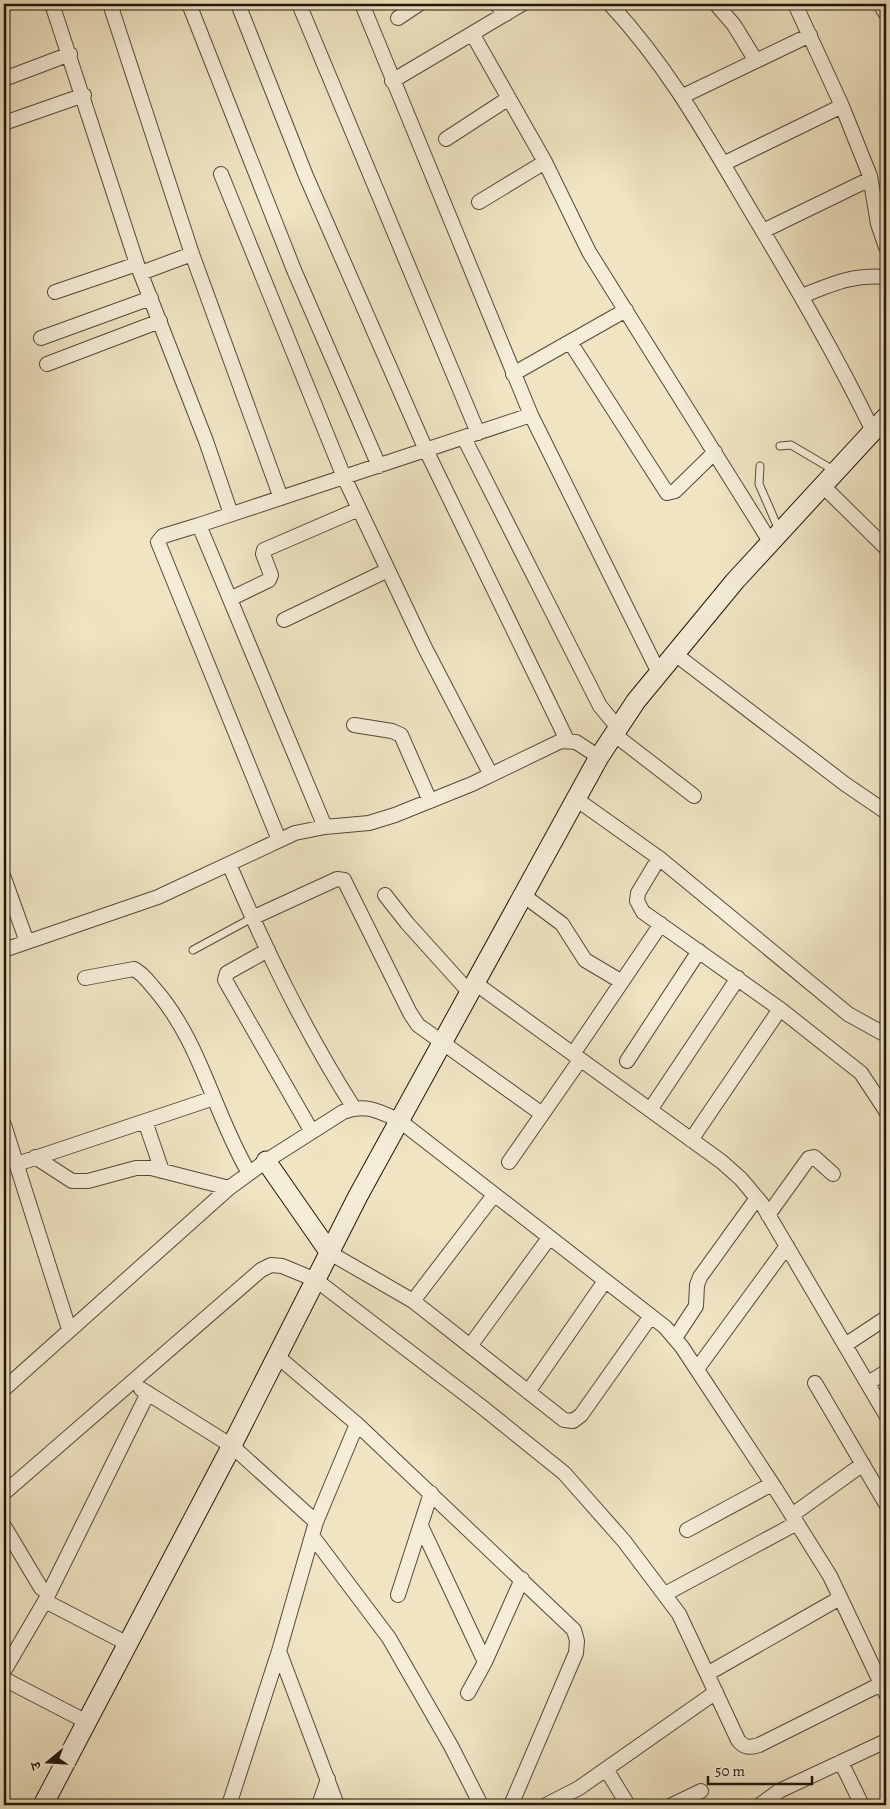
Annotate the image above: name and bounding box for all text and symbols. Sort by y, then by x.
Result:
north arrow [22,1736,72,1786]
scale bar [708,1754,811,1786]
text: उ [26,1759,47,1773]
text: 50 m [715,1761,745,1781]

